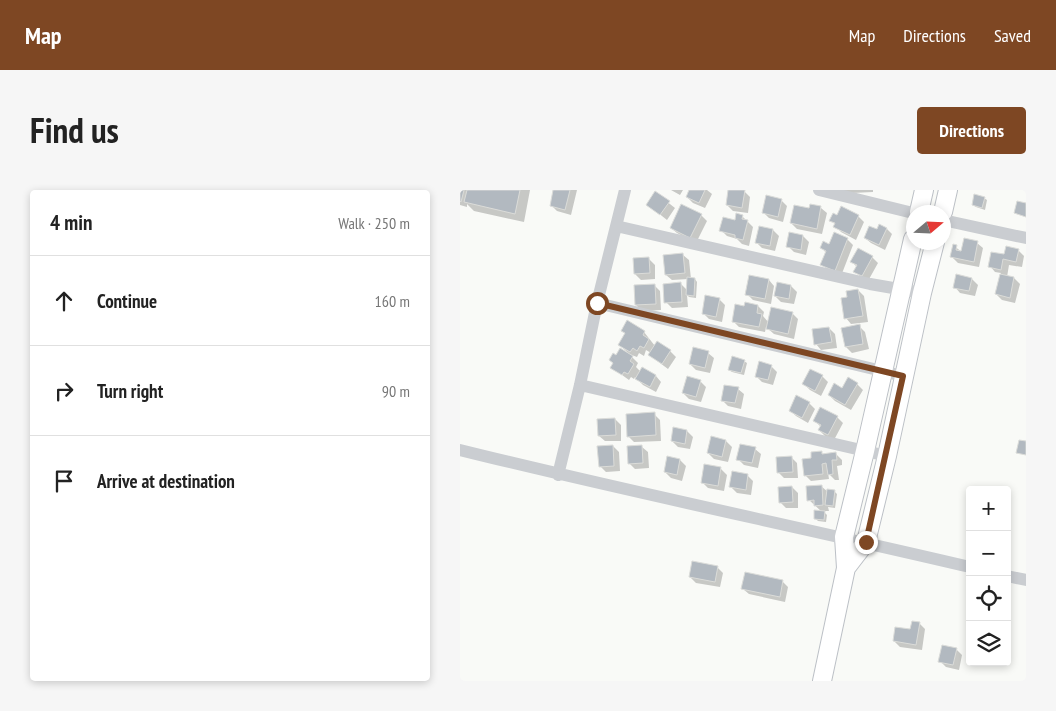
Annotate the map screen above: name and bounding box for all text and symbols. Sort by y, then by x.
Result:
text: Map [25,20,62,51]
text: Map [849,24,875,47]
text: Directions [903,24,966,47]
text: Saved [994,24,1031,47]
text: Find us [30,107,119,153]
button: Directions [917,107,1026,154]
north arrow [906,205,951,250]
text: 4 min [50,209,92,236]
text: Walk · 250 m [338,213,410,233]
icon: ahead [50,287,78,315]
text: Continue [97,289,157,313]
text: 160 m [375,291,410,311]
route start [586,292,609,315]
icon: right [50,377,78,405]
text: Turn right [97,379,163,403]
text: 90 m [382,381,410,401]
icon: arrive [50,467,78,495]
text: Arrive at destination [97,469,235,493]
map controls [966,486,1011,666]
button: + [966,486,1011,531]
route end [855,531,878,554]
button: − [966,531,1011,576]
button: locate [966,576,1011,621]
button: layers [966,621,1011,666]

